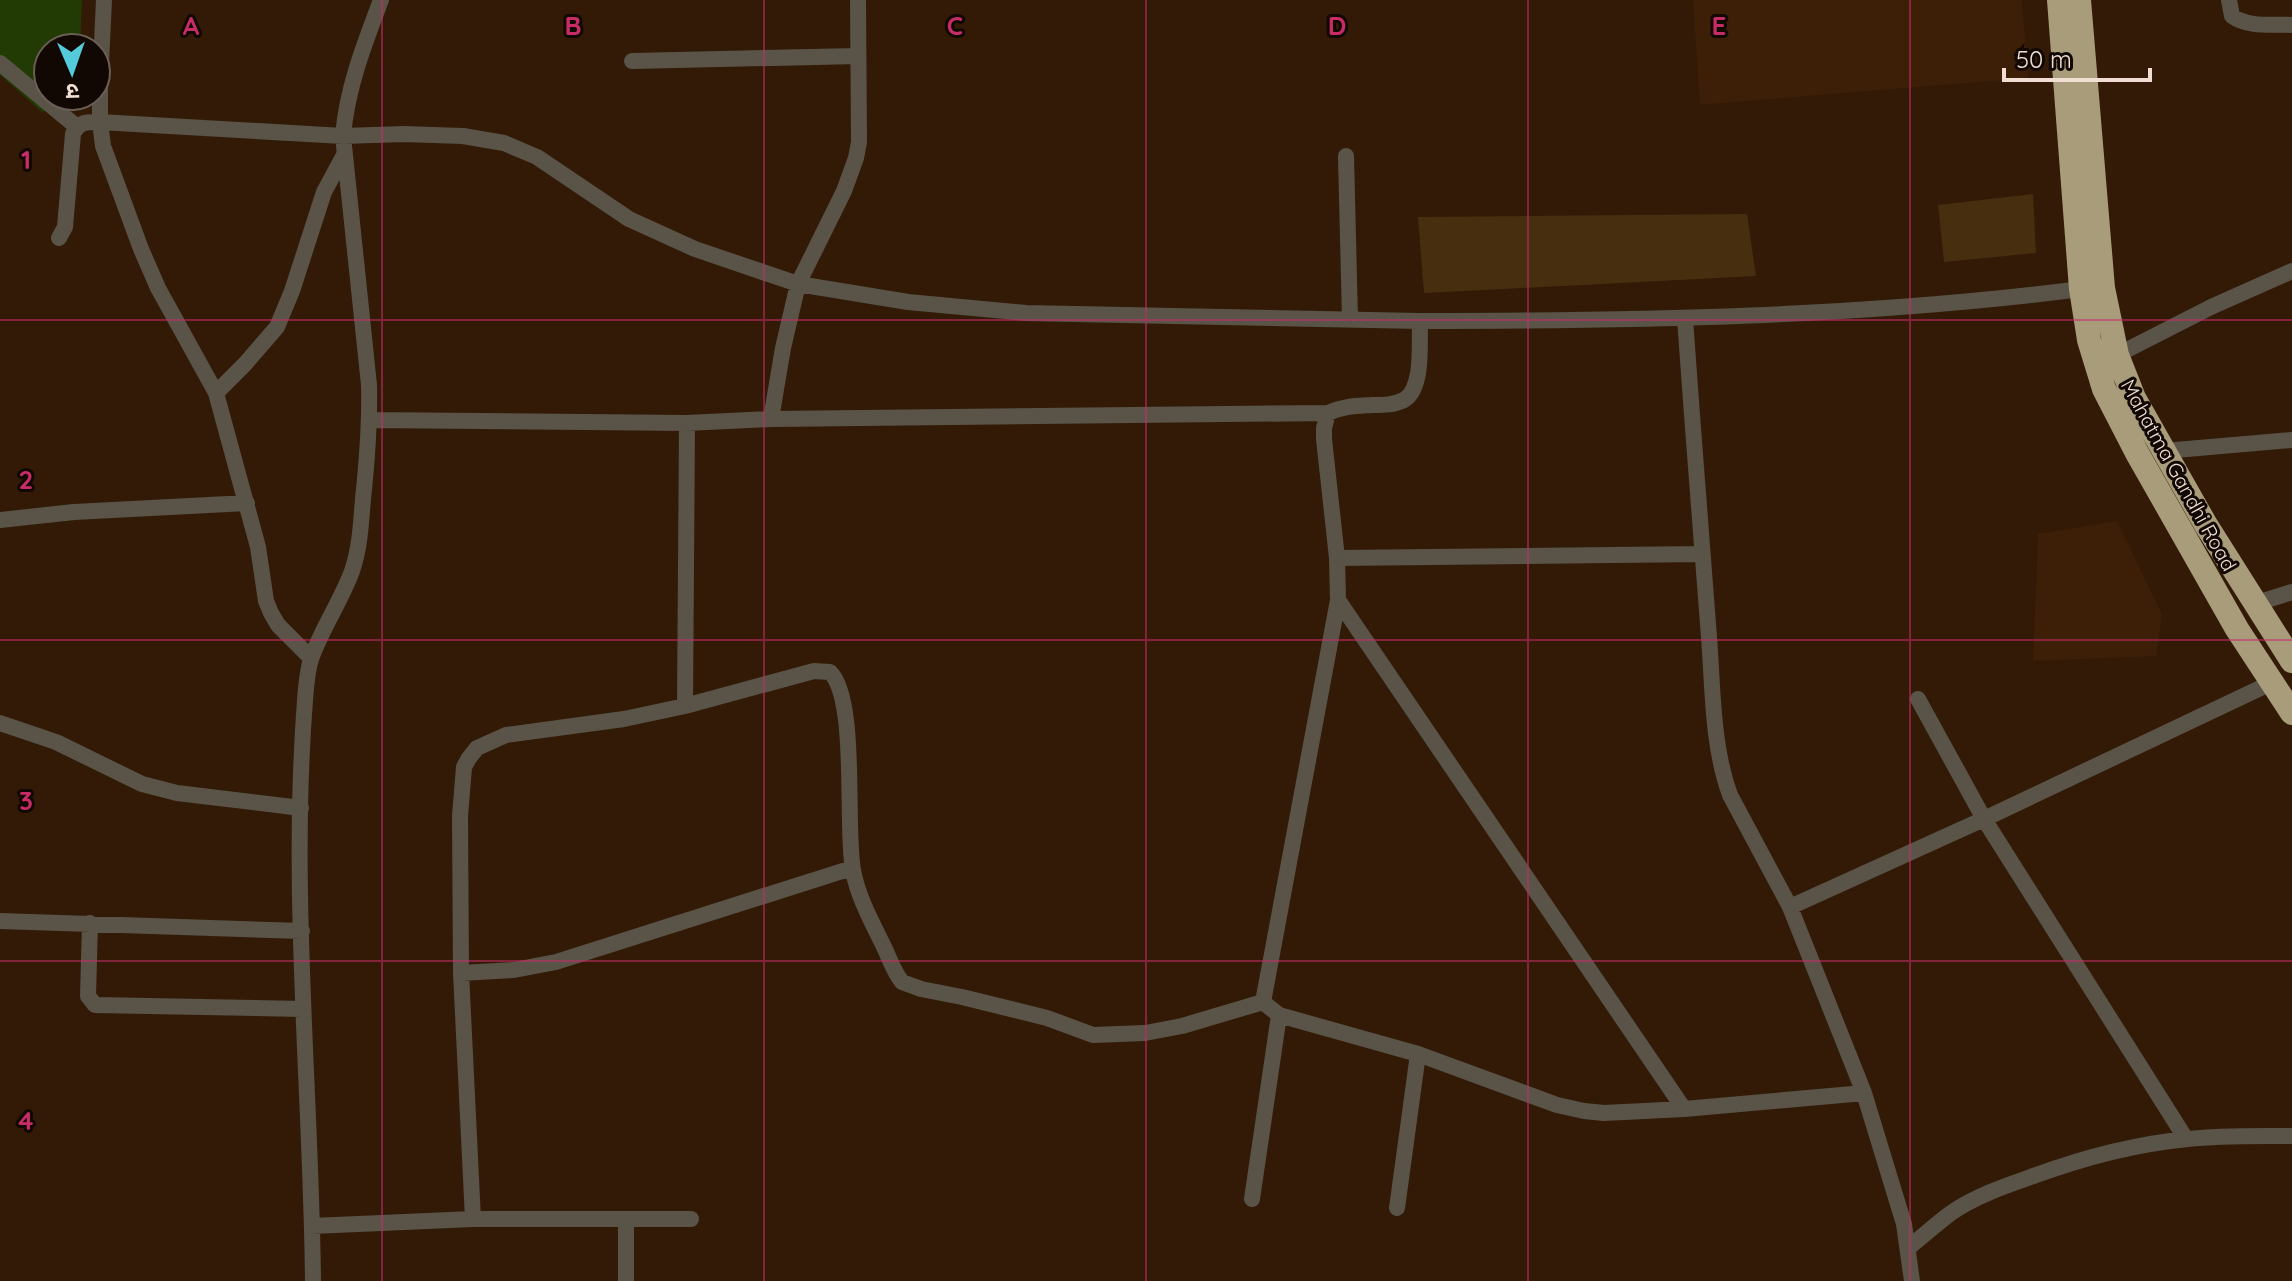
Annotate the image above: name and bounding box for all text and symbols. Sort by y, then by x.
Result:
text: A [183,9,200,42]
text: B [564,9,582,42]
text: C [947,9,963,42]
text: D [1328,9,1346,42]
text: E [1712,9,1726,42]
north arrow [32,32,112,112]
scale bar [2004,32,2150,82]
text: 50 m [2016,44,2072,74]
text: उ [65,78,80,106]
text: 1 [21,143,31,176]
street label: Mahatma Gandhi Road [2116,375,2242,575]
text: 2 [19,463,33,496]
text: 3 [19,784,33,817]
text: 4 [18,1104,34,1137]

